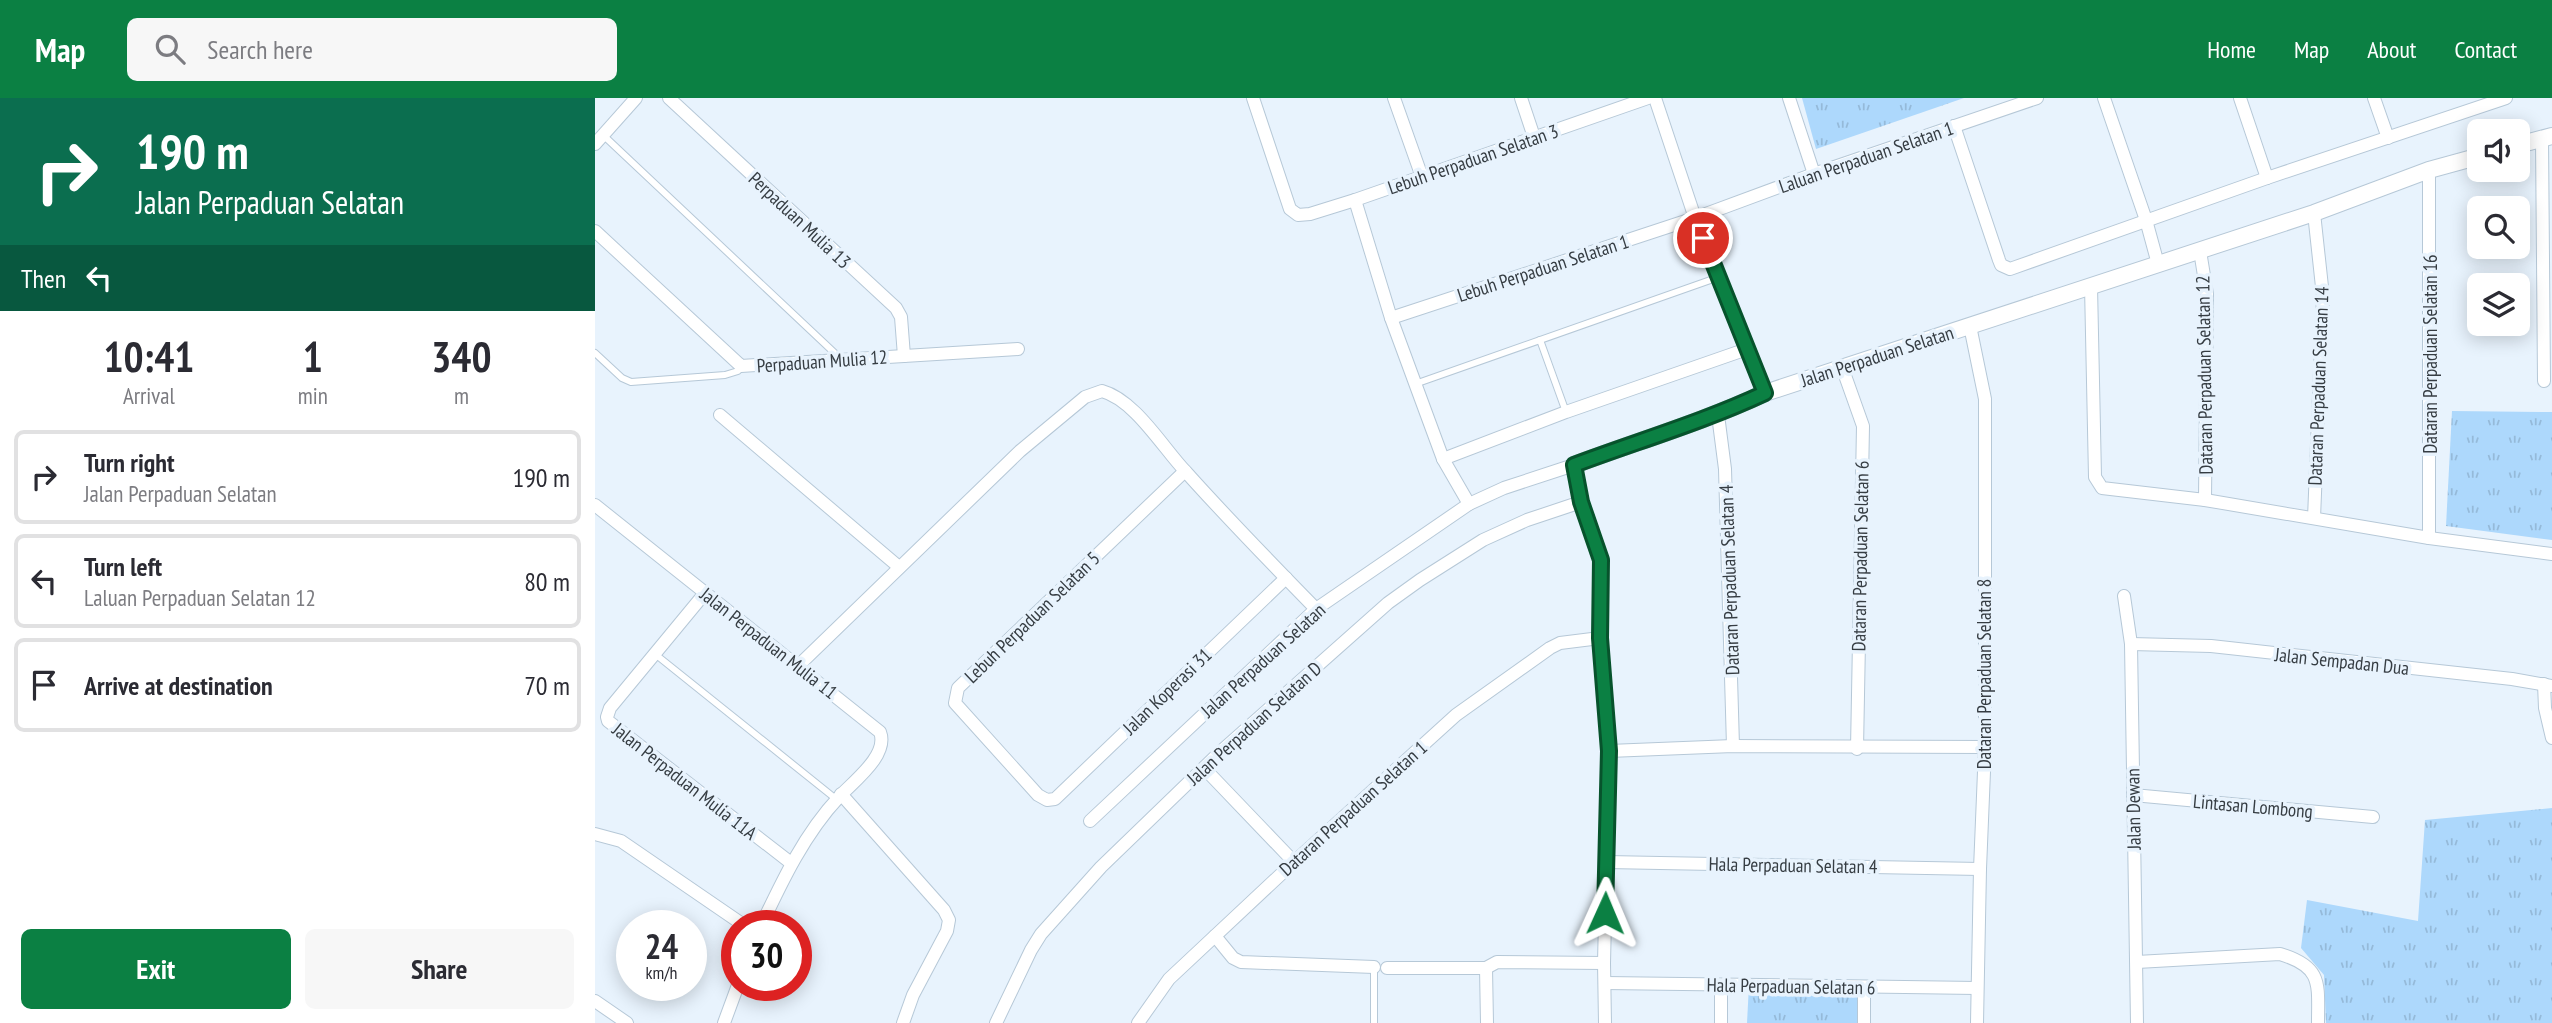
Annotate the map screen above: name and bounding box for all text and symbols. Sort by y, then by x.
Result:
search box [127,18,617,81]
text: Map [35,28,85,71]
icon: search [151,30,189,68]
text: Search here [207,33,313,66]
text: Home [2207,34,2256,65]
text: Map [2294,34,2329,65]
text: About [2367,34,2416,65]
text: Contact [2454,34,2517,65]
street label: Laluan Perpaduan Selatan 1 [1776,116,1956,198]
text: 190 m [136,119,249,183]
street label: Lebuh Perpaduan Selatan 3 [1385,119,1561,199]
map controls [2467,119,2530,336]
button: sound [2467,119,2530,182]
icon: right [21,126,112,217]
street label: Perpaduan Mulia 13 [744,167,856,273]
text: Jalan Perpaduan Selatan [136,181,404,223]
button: search [2467,196,2530,259]
pin [1673,208,1733,268]
icon: arrive [1684,219,1722,257]
street label: Lebuh Perpaduan Selatan 1 [1454,229,1632,307]
street label: Dataran Perpaduan Selatan 16 [2418,254,2442,454]
icon: left [80,259,118,297]
text: Then [21,262,66,295]
button: layers [2467,273,2530,336]
street label: Dataran Perpaduan Selatan 12 [2190,275,2218,475]
street label: Dataran Perpaduan Selatan 14 [2303,286,2333,486]
street label: Jalan Perpaduan Selatan [1797,320,1956,392]
text: 10:41 [103,329,194,384]
text: 1 [303,329,323,384]
text: 340 [431,329,492,384]
street label: Perpaduan Mulia 12 [756,344,888,378]
text: Arrival [123,381,175,410]
text: min [298,381,328,410]
text: m [454,381,469,410]
text: Turn right [84,446,175,479]
icon: right [25,458,63,496]
street label: Dataran Perpaduan Selatan 6 [1846,460,1874,652]
text: 190 m [512,461,570,494]
text: Jalan Perpaduan Selatan [84,479,277,508]
street label: Dataran Perpaduan Selatan 4 [1714,484,1744,676]
street label: Lebuh Perpaduan Selatan 5 [959,546,1105,688]
text: Turn left [84,550,162,583]
icon: left [25,562,63,600]
text: 80 m [524,565,570,598]
street label: Dataran Perpaduan Selatan 8 [1972,579,1996,769]
street label: Jalan Perpaduan Mulia 11 [695,581,842,704]
text: Laluan Perpaduan Selatan 12 [84,583,316,612]
street label: Jalan Perpaduan Selatan [1195,598,1330,723]
street label: Jalan Sempadan Dua [2273,642,2410,680]
street label: Jalan Koperasi 31 [1117,643,1216,740]
street label: Jalan Perpaduan Selatan D [1181,656,1326,791]
icon: arrive [25,666,63,704]
text: Arrive at destination [84,669,273,702]
text: 70 m [524,669,570,702]
street label: Jalan Perpaduan Mulia 11A [607,717,762,845]
street label: Dataran Perpaduan Selatan 1 [1274,735,1432,881]
street label: Jalan Dewan [2120,768,2146,851]
street label: Lintasan Lombong [2192,789,2314,823]
street label: Hala Perpaduan Selatan 4 [1708,852,1878,878]
position arrow [1568,876,1642,950]
speed limit sign: 30 [721,910,812,1001]
text: 24 [645,923,678,969]
button: Exit [21,929,291,1009]
button: Share [305,929,574,1009]
text: km/h [646,961,677,984]
street label: Hala Perpaduan Selatan 6 [1706,973,1876,999]

